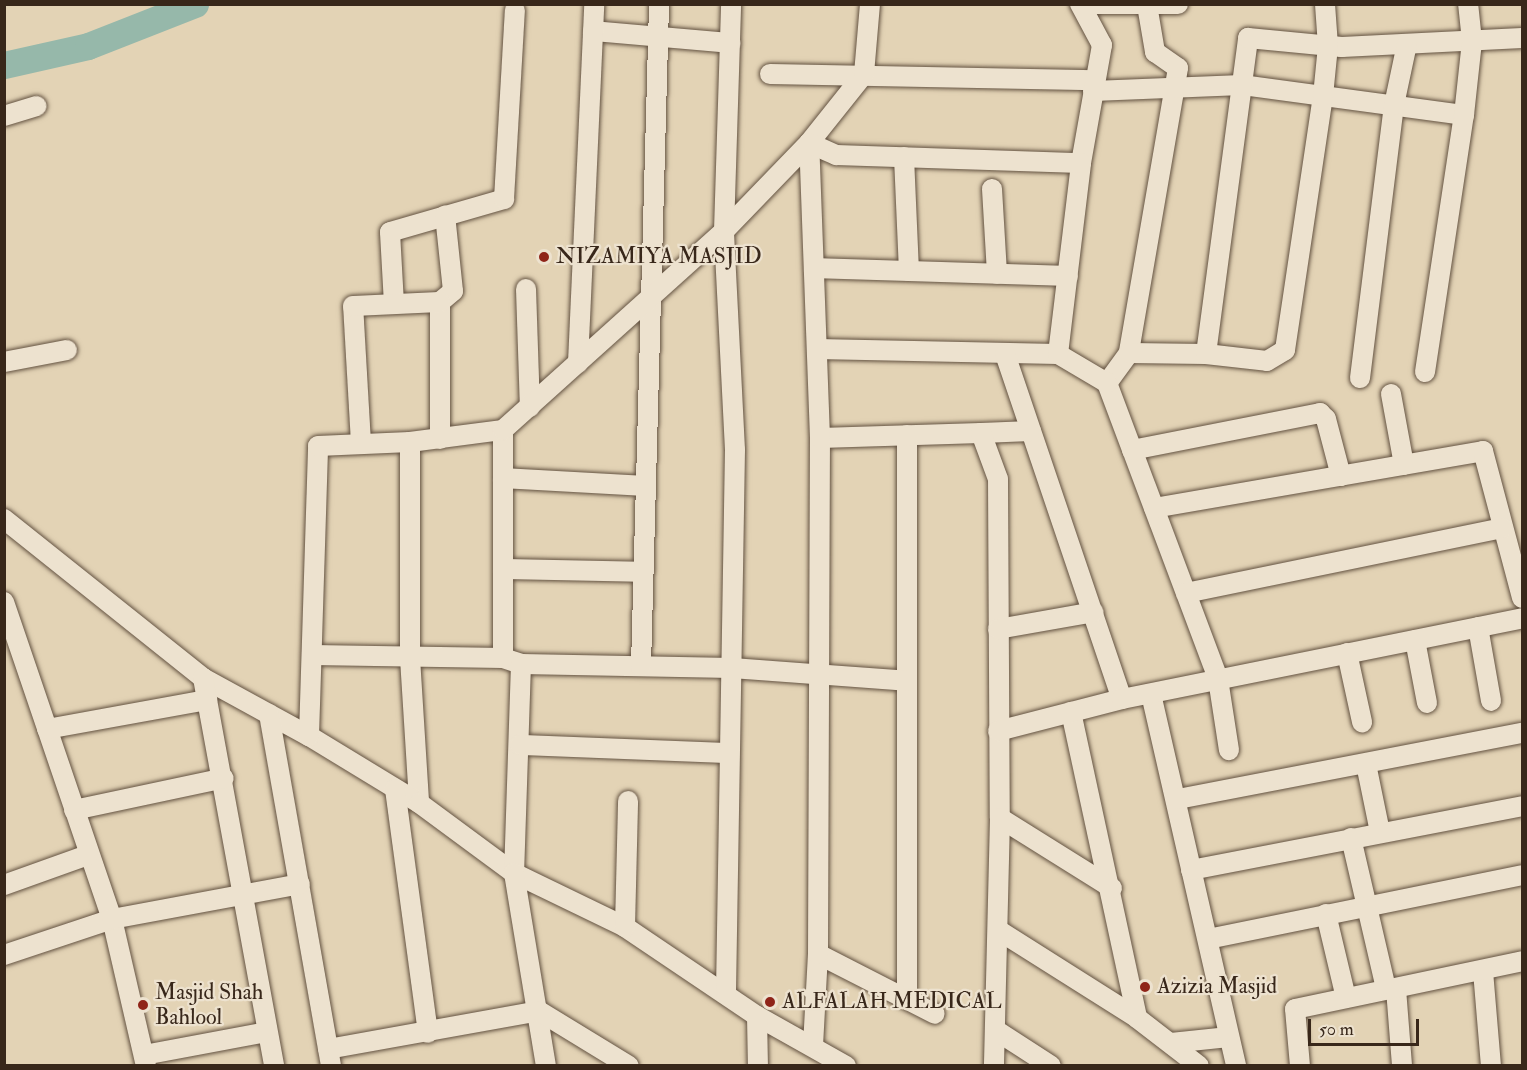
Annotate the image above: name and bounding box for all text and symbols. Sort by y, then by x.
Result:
place label: NIZAMIYA MASJID [556,244,762,270]
marker: NIZAMIYA MASJID [537,250,551,264]
place label: Azizia Masjid [1157,974,1277,1000]
place label: Masjid Shah Bahlool [155,979,263,1030]
marker: Azizia Masjid [1138,980,1152,994]
place label: ALFALAH MEDICAL [782,989,1002,1015]
marker: ALFALAH MEDICAL [763,995,777,1009]
marker: Masjid Shah Bahlool [136,998,150,1012]
scale bar [1311,1007,1422,1045]
text: 50 m [1319,1018,1354,1041]

